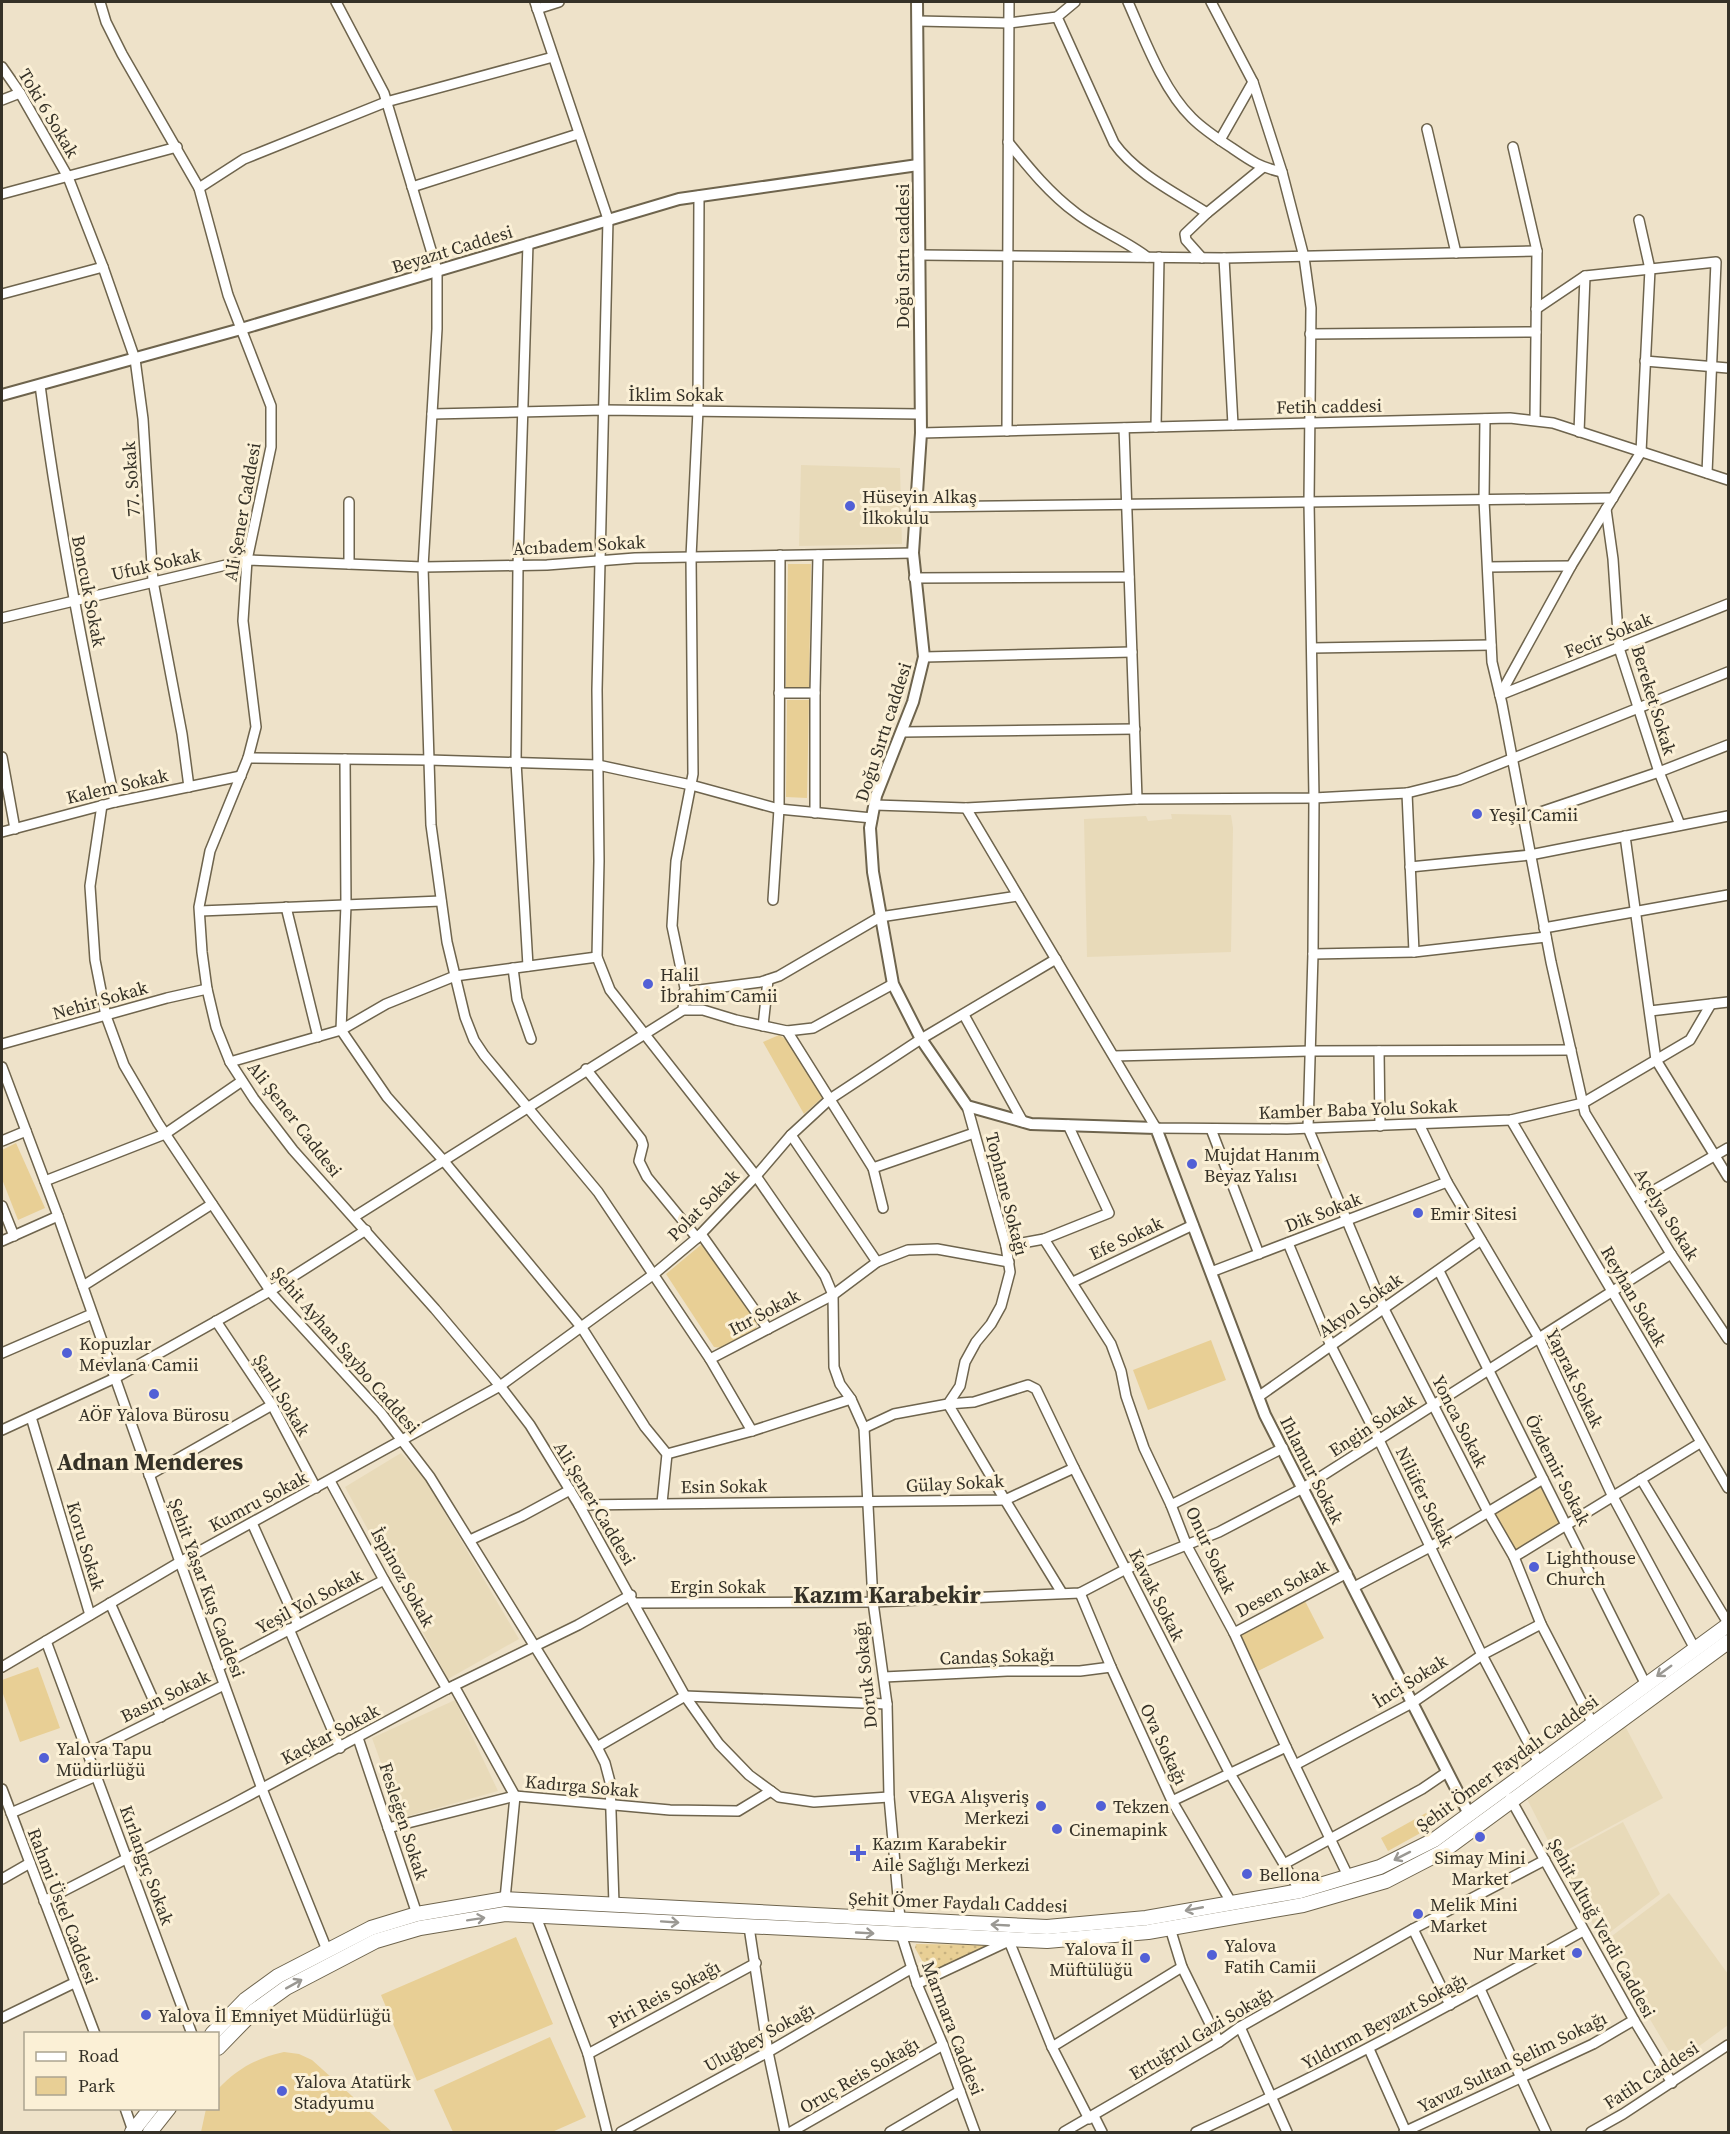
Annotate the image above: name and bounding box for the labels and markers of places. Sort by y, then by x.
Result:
place label: Hüseyin Alkaş İlkokulu [862,484,977,530]
marker: Hüseyin Alkaş İlkokulu [843,499,857,513]
place label: Yeşil Camii [1489,802,1578,827]
marker: Yeşil Camii [1470,807,1484,821]
place label: Halil İbrahim Camii [660,962,778,1008]
marker: Halil İbrahim Camii [641,977,655,991]
place label: Mujdat Hanım Beyaz Yalısı [1204,1142,1320,1188]
marker: Mujdat Hanım Beyaz Yalısı [1185,1157,1199,1171]
place label: Emir Sitesi [1430,1201,1517,1226]
marker: Emir Sitesi [1411,1206,1425,1220]
place label: Kopuzlar Mevlana Camii [79,1331,199,1377]
marker: Kopuzlar Mevlana Camii [60,1346,74,1360]
marker: AÖF Yalova Bürosu [147,1387,161,1401]
place label: AÖF Yalova Bürosu [78,1402,230,1427]
place label: Lighthouse Church [1546,1545,1636,1591]
marker: Lighthouse Church [1527,1560,1541,1574]
place label: Yalova Tapu Müdürlüğü [56,1736,152,1782]
marker: Yalova Tapu Müdürlüğü [37,1751,51,1765]
place label: VEGA Alışveriş Merkezi [909,1784,1029,1830]
place label: Tekzen [1113,1794,1170,1819]
marker: VEGA Alışveriş Merkezi [1034,1799,1048,1813]
marker: Tekzen [1094,1799,1108,1813]
place label: Cinemapink [1069,1817,1168,1842]
marker: Cinemapink [1050,1822,1064,1836]
marker: Simay Mini Market [1473,1830,1487,1844]
place label: Kazım Karabekir Aile Sağlığı Merkezi [872,1831,1030,1877]
marker: Kazım Karabekir Aile Sağlığı Merkezi [849,1844,867,1862]
place label: Simay Mini Market [1434,1845,1526,1891]
place label: Bellona [1259,1862,1321,1887]
marker: Bellona [1240,1867,1254,1881]
place label: Melik Mini Market [1430,1892,1518,1938]
marker: Melik Mini Market [1411,1907,1425,1921]
place label: Yalova Fatih Camii [1224,1933,1316,1979]
place label: Yalova İl Müftülüğü [1049,1936,1133,1982]
place label: Nur Market [1473,1941,1565,1966]
marker: Nur Market [1570,1946,1584,1960]
marker: Yalova Fatih Camii [1205,1948,1219,1962]
marker: Yalova İl Müftülüğü [1138,1951,1152,1965]
place label: Yalova İl Emniyet Müdürlüğü [158,2003,391,2028]
marker: Yalova İl Emniyet Müdürlüğü [139,2008,153,2022]
place label: Yalova Atatürk Stadyumu [294,2069,411,2115]
marker: Yalova Atatürk Stadyumu [275,2084,289,2098]

